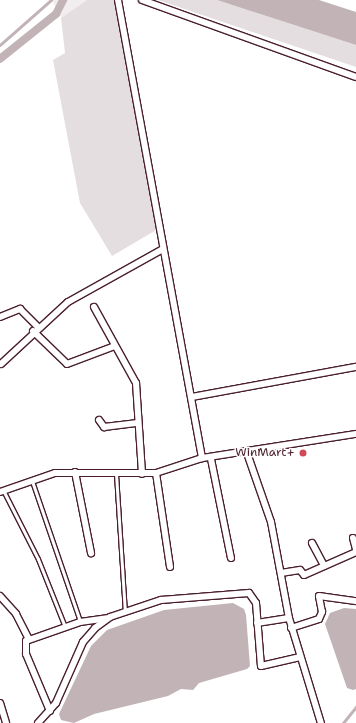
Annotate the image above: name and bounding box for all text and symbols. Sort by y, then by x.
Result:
place label: WinMart+ [235,446,295,460]
marker: WinMart+ [298,448,308,458]

